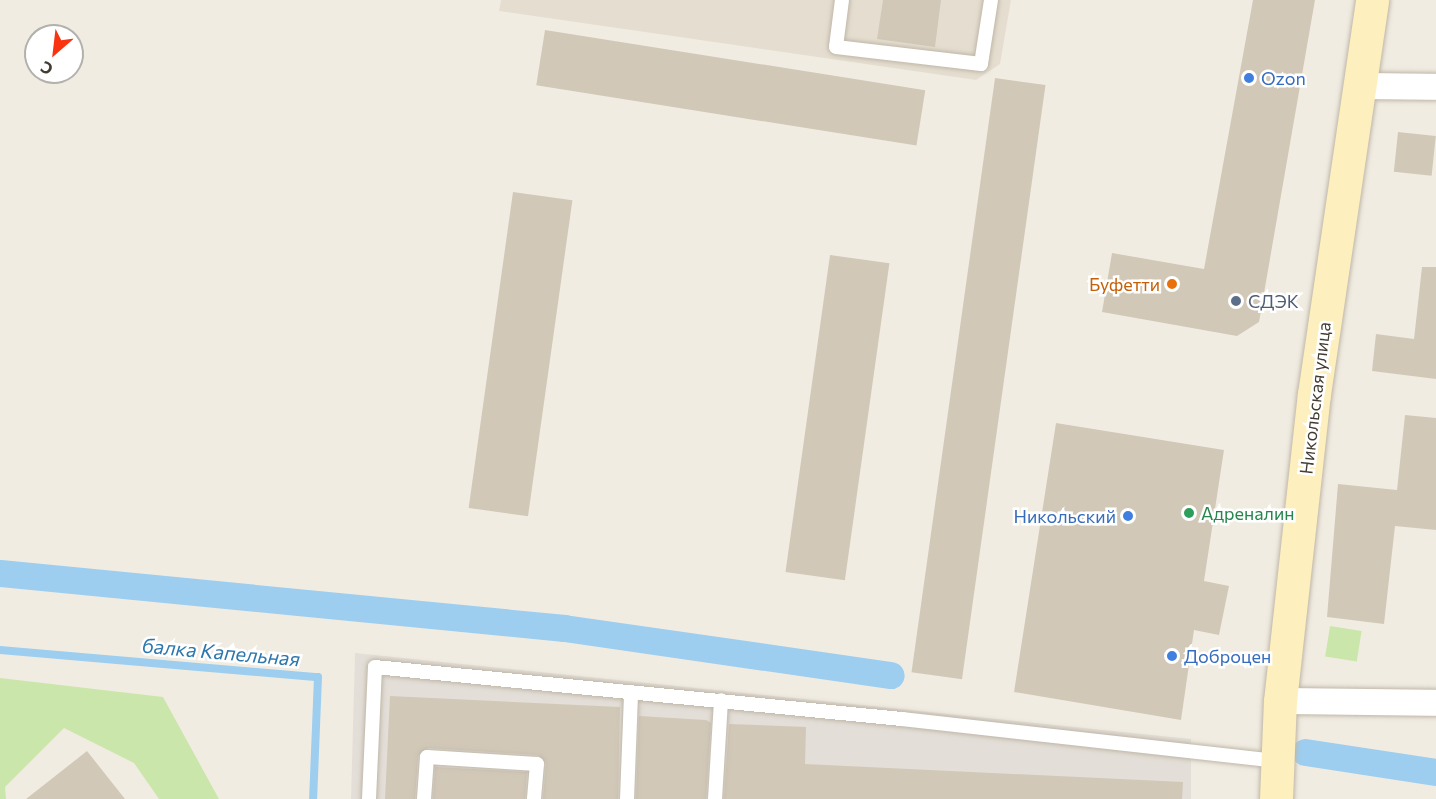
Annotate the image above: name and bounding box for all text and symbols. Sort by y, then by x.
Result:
north arrow [24,24,84,84]
text: С [37,58,56,80]
place label: Ozon [1261,67,1306,89]
marker: Ozon [1242,71,1256,85]
place label: Буфетти [1089,273,1160,295]
marker: Буфетти [1165,277,1179,291]
place label: СДЭК [1248,290,1299,312]
marker: СДЭК [1229,294,1243,308]
street label: Никольская улица [1295,321,1335,475]
place label: Адреналин [1201,502,1295,524]
place label: Никольский [1014,505,1116,527]
marker: Адреналин [1182,506,1196,520]
marker: Никольский [1121,509,1135,523]
water label: балка Капельная [141,633,301,671]
place label: Доброцен [1184,645,1271,667]
marker: Доброцен [1165,649,1179,663]

